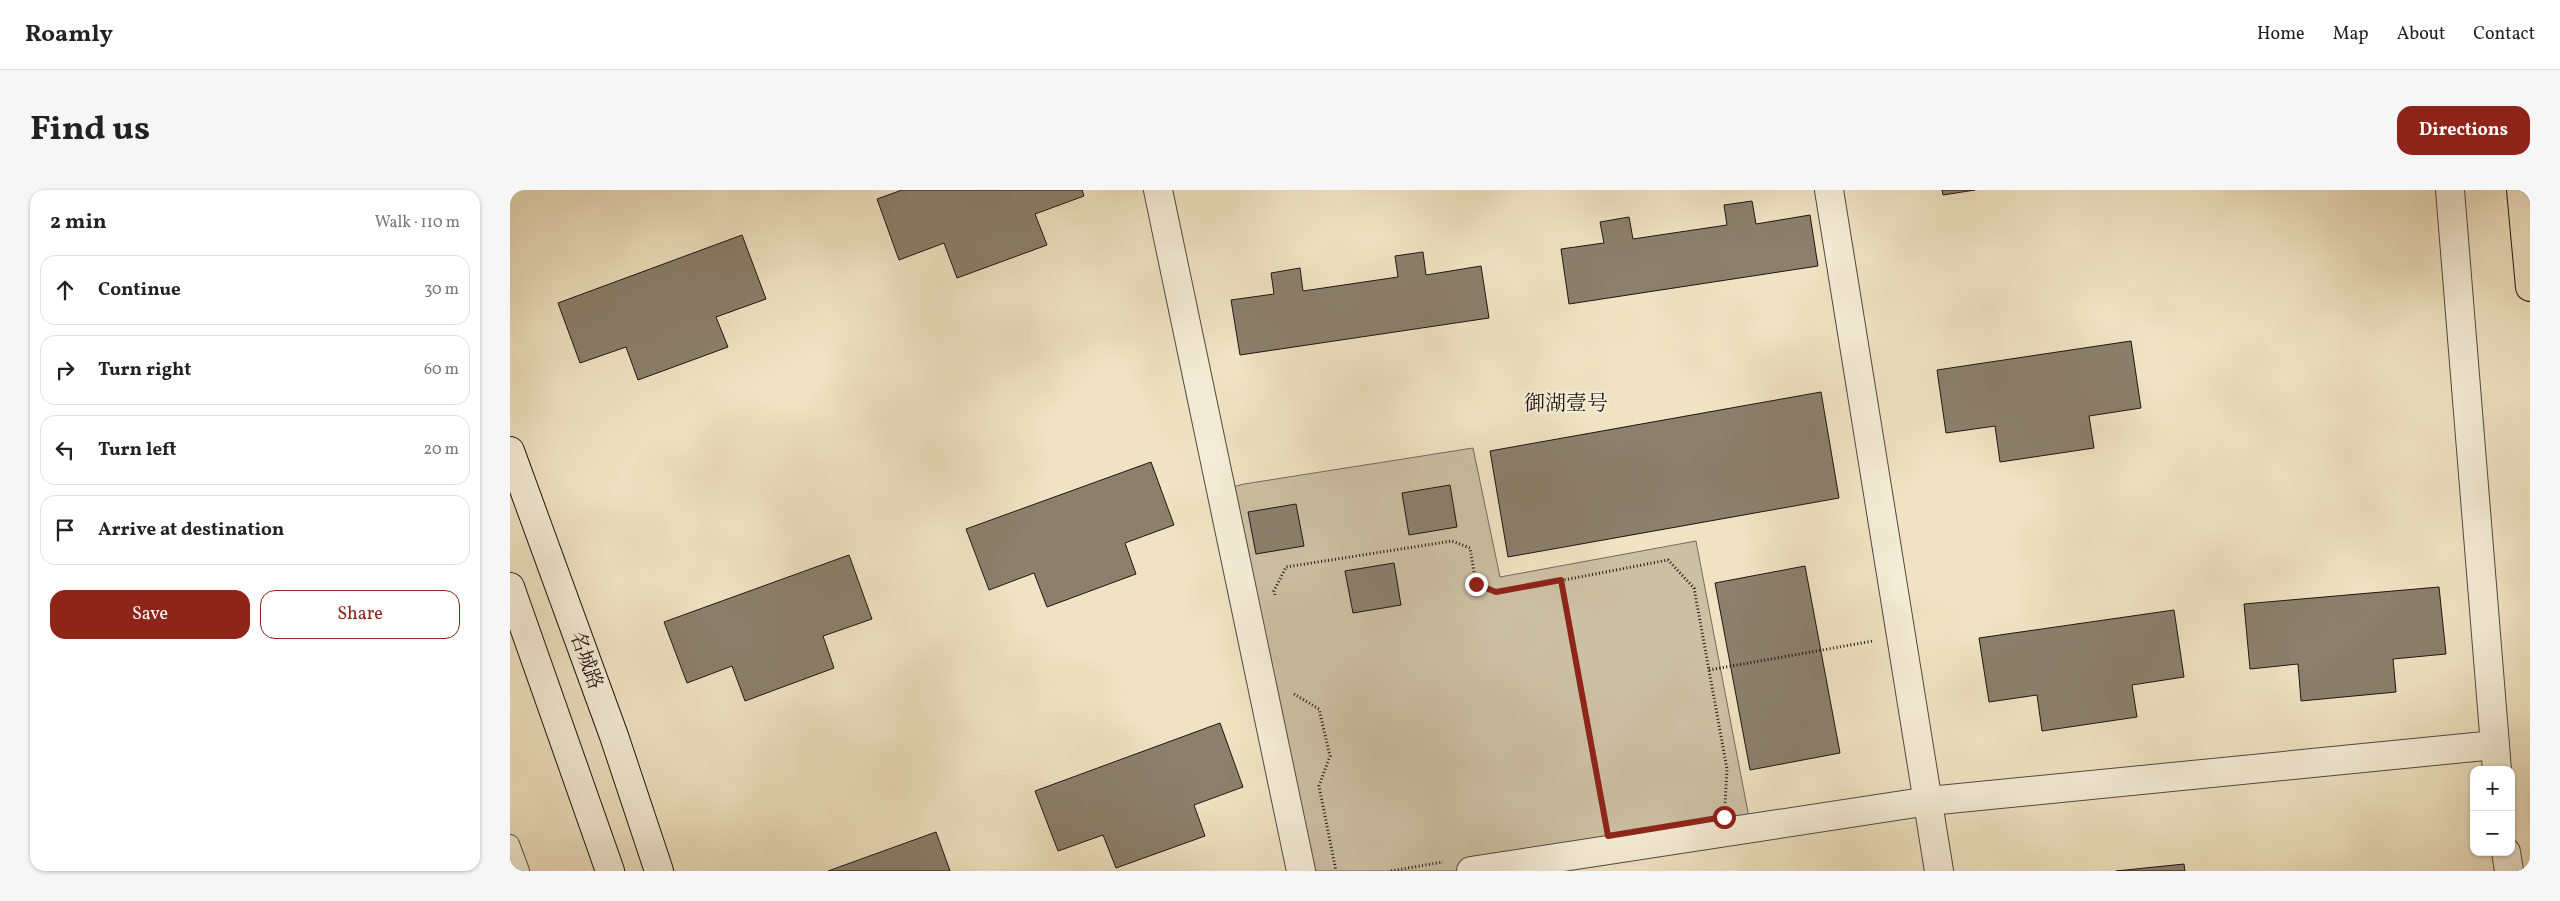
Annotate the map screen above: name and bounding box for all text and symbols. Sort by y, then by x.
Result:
text: Roamly [25,18,113,52]
text: Home [2257,22,2305,47]
text: Map [2333,22,2369,47]
text: About [2397,22,2445,47]
text: Contact [2473,22,2535,47]
text: Find us [30,106,150,154]
button: Directions [2397,106,2530,155]
text: 2 min [50,208,107,237]
text: Walk · 110 m [375,212,460,234]
icon: ahead [51,276,79,304]
text: Continue [98,277,181,303]
text: 30 m [424,279,459,301]
icon: right [51,356,79,384]
text: Turn right [98,357,191,383]
text: 60 m [424,359,459,381]
district label: 御湖壹号 [1524,390,1608,419]
icon: left [51,436,79,464]
text: Turn left [98,437,177,463]
text: 20 m [424,439,459,461]
icon: arrive [51,516,79,544]
text: Arrive at destination [98,517,284,543]
route end [1465,573,1488,596]
button: Save [50,590,250,639]
button: Share [260,590,460,639]
street label: 名城路 [562,628,609,694]
map controls [2470,766,2515,856]
button: + [2470,766,2515,811]
route start [1713,806,1736,829]
button: − [2470,811,2515,856]

